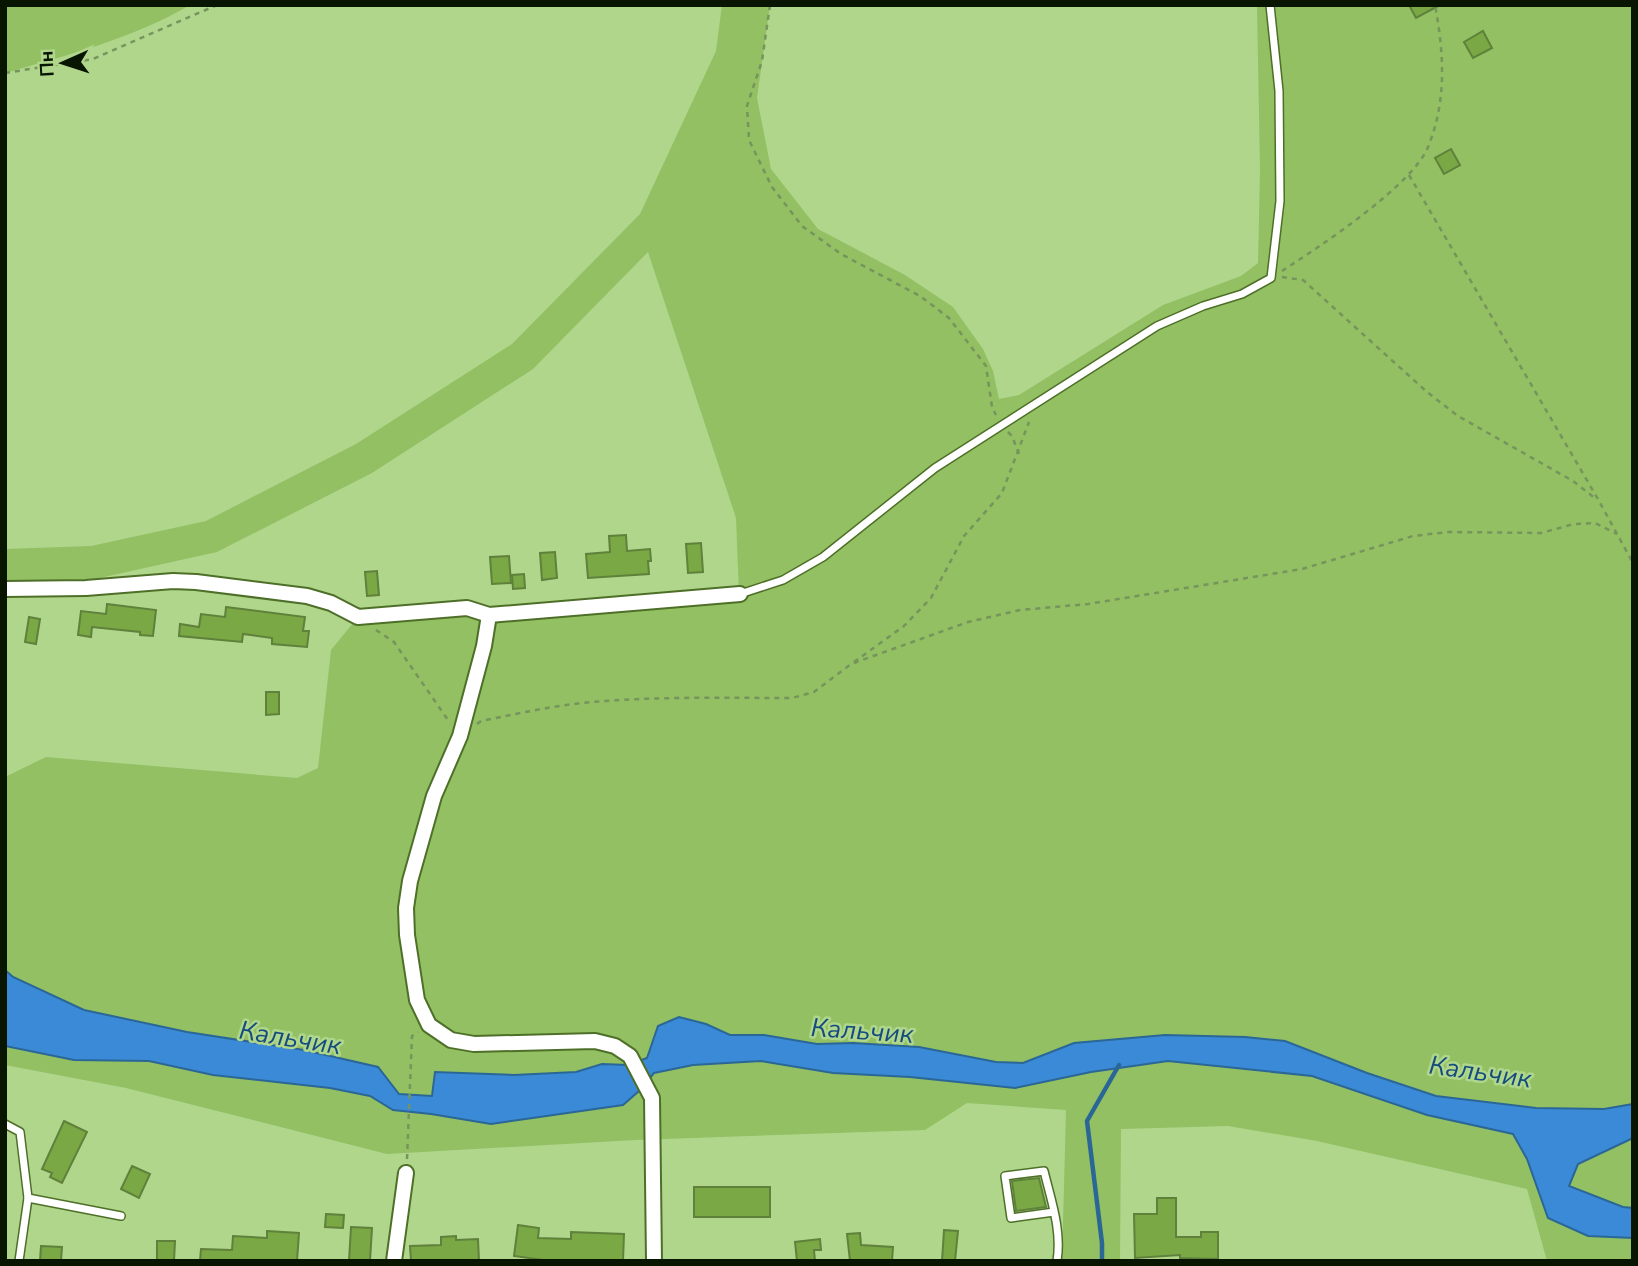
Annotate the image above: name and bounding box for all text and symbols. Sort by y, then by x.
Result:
north arrow [28,28,98,98]
text: Пн [33,50,61,78]
water label: Кальчик [810,1010,916,1052]
water label: Кальчик [237,1013,345,1064]
water label: Кальчик [1427,1048,1535,1097]

